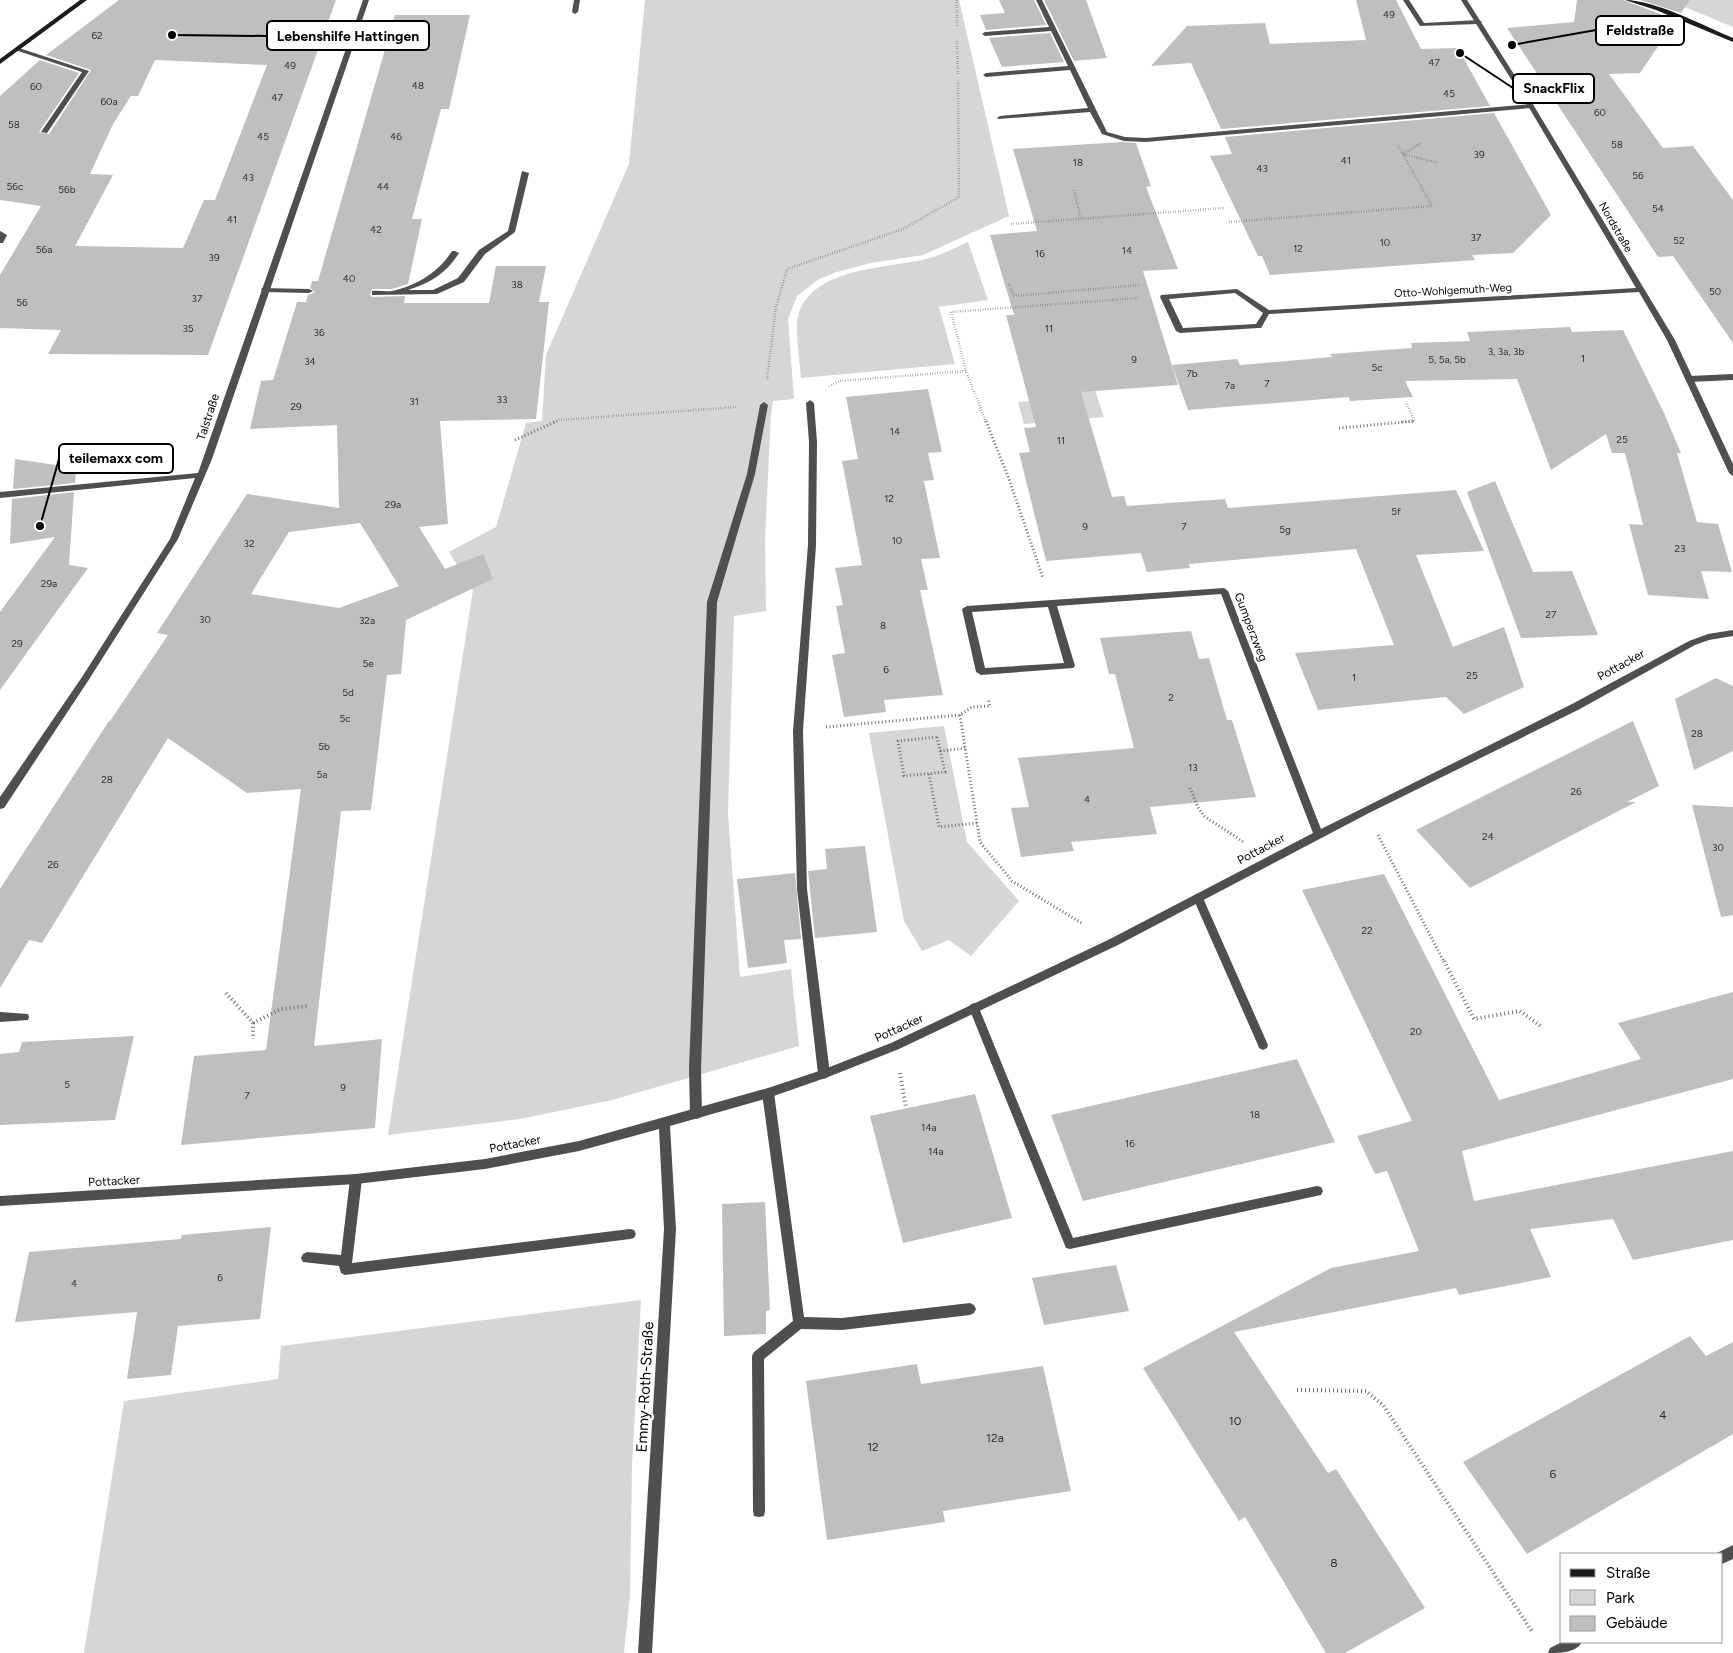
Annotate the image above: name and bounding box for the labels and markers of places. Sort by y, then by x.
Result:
callout: Feldstraße [1596,16,1684,45]
callout: Lebenshilfe Hattingen [267,21,429,50]
callout: SnackFlix [1513,74,1594,103]
callout: teilemaxx com [59,444,173,473]

